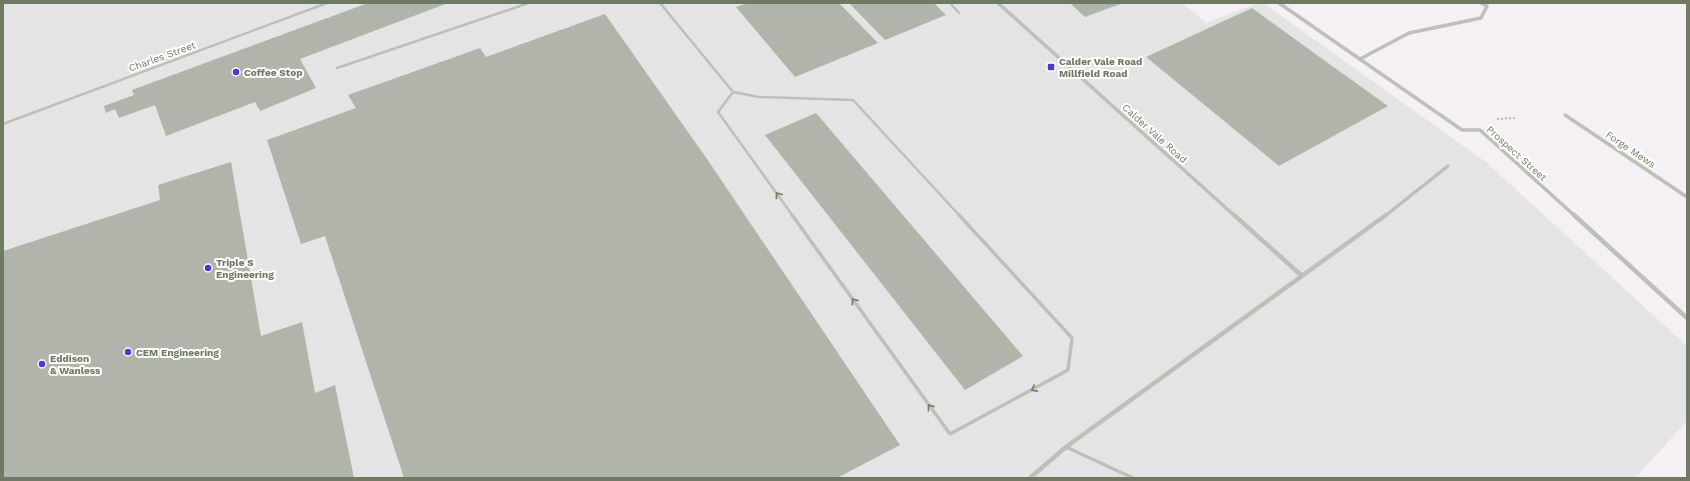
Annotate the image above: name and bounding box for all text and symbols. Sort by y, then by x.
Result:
street label: Charles Street [127,39,198,74]
place label: Calder Vale Road Millfield Road [1059,56,1142,79]
marker: Calder Vale Road Millfield Road [1046,62,1056,72]
marker: Coffee Stop [231,67,241,77]
place label: Coffee Stop [244,67,302,78]
street label: Calder Vale Road [1120,102,1189,165]
street label: Prospect Street [1485,124,1549,184]
street label: Forge Mews [1604,129,1658,170]
one-way arrow [776,193,783,200]
place label: Triple S Engineering [216,257,274,280]
marker: Triple S Engineering [203,263,213,273]
one-way arrow [851,298,859,305]
marker: CEM Engineering [123,347,133,357]
place label: CEM Engineering [136,347,219,358]
place label: Eddison & Wanless [50,353,101,376]
marker: Eddison & Wanless [37,359,47,369]
one-way arrow [1031,384,1038,392]
one-way arrow [928,404,935,411]

